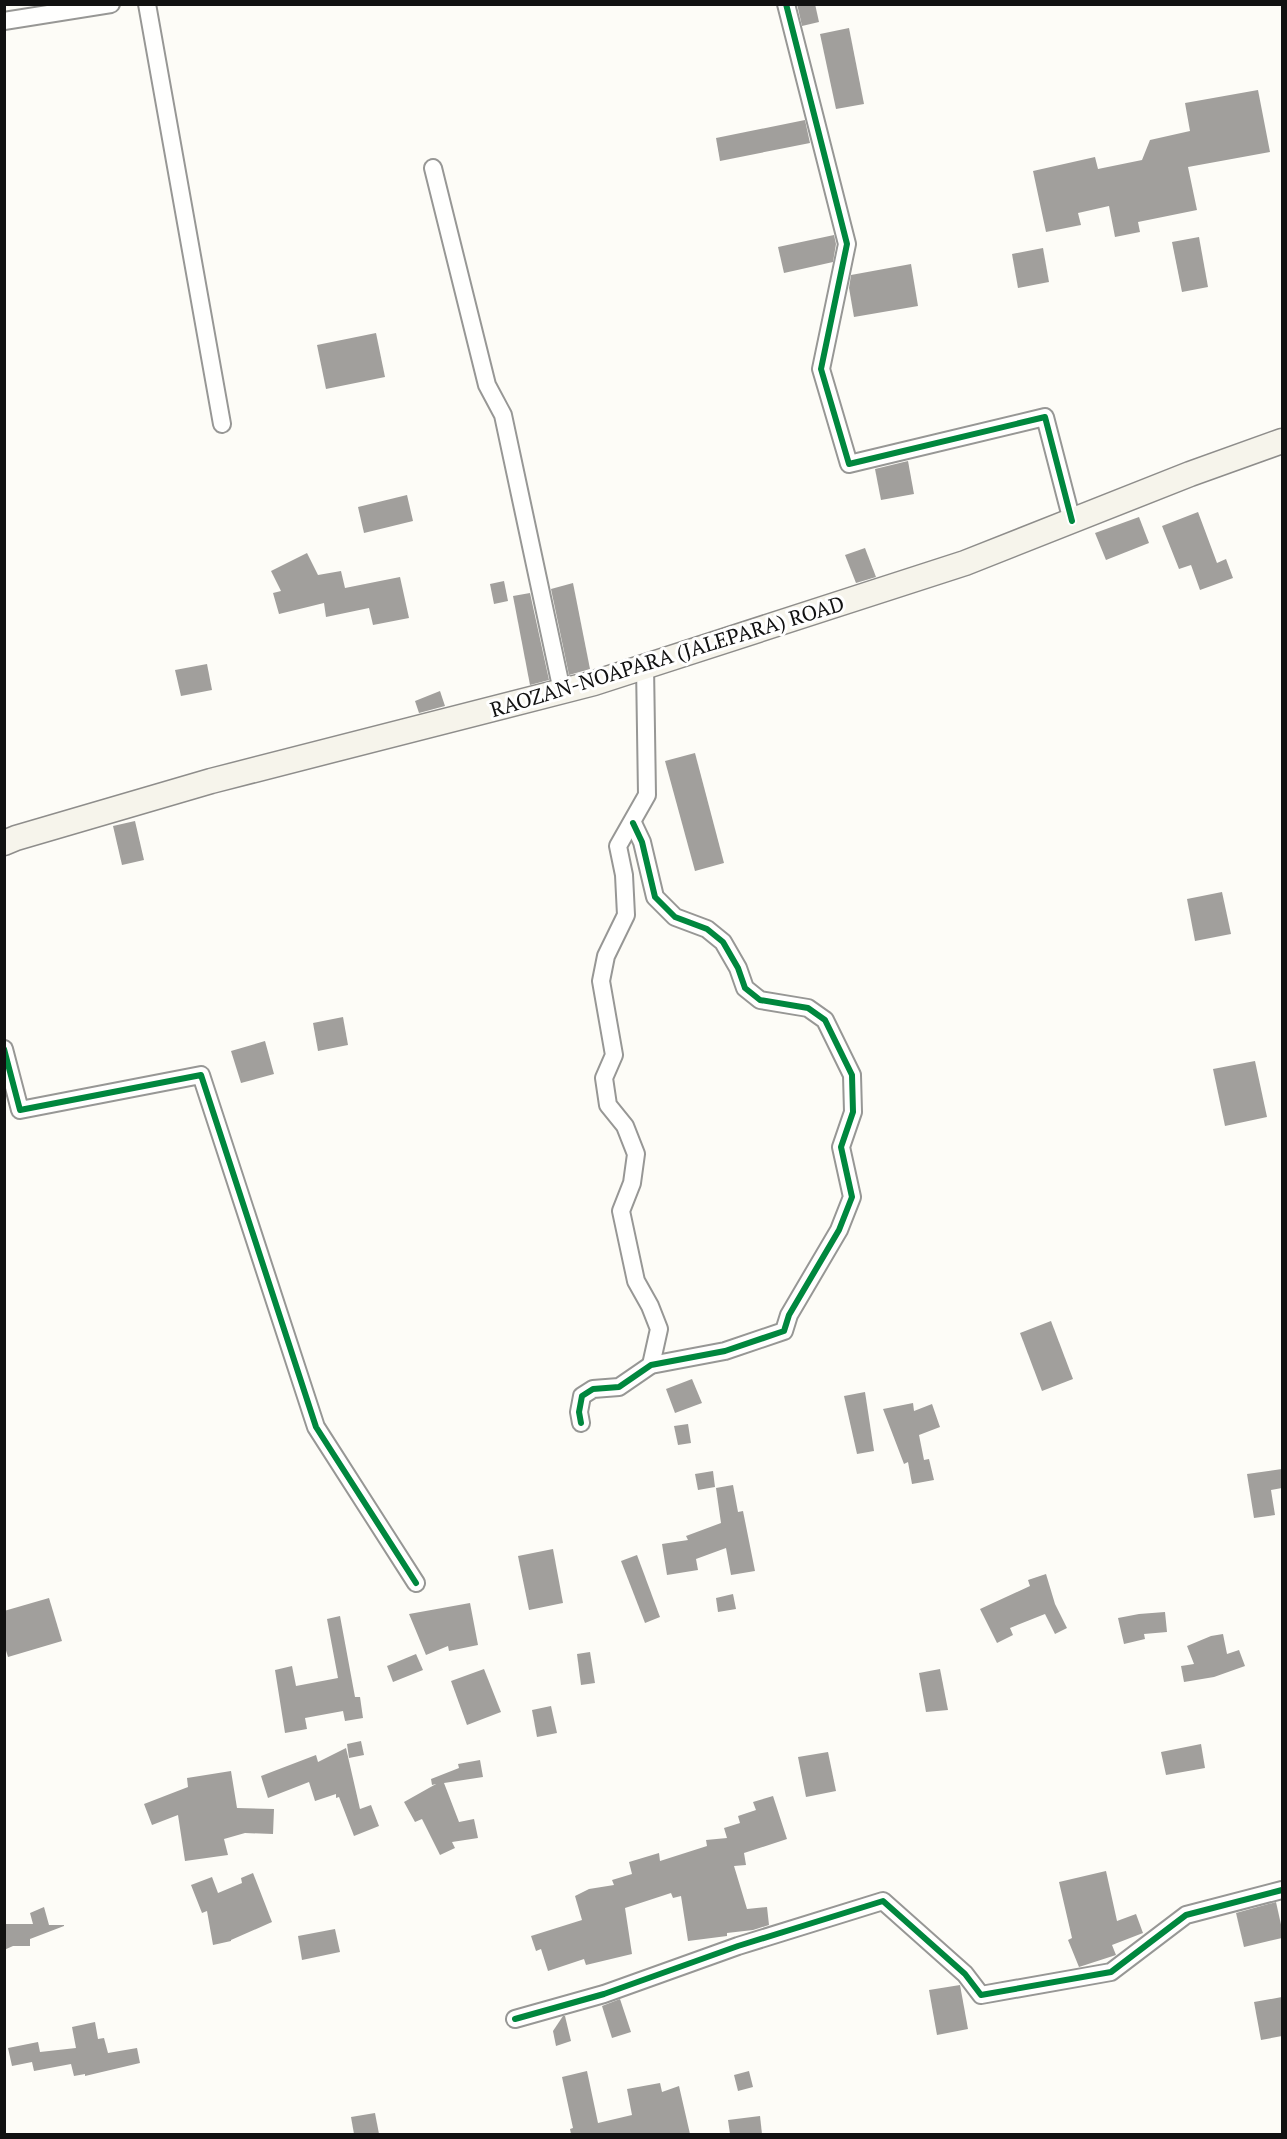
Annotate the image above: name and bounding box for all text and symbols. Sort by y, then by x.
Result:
street label: RAOZAN-NOAPARA (JALEPARA) ROAD [487,589,847,723]

